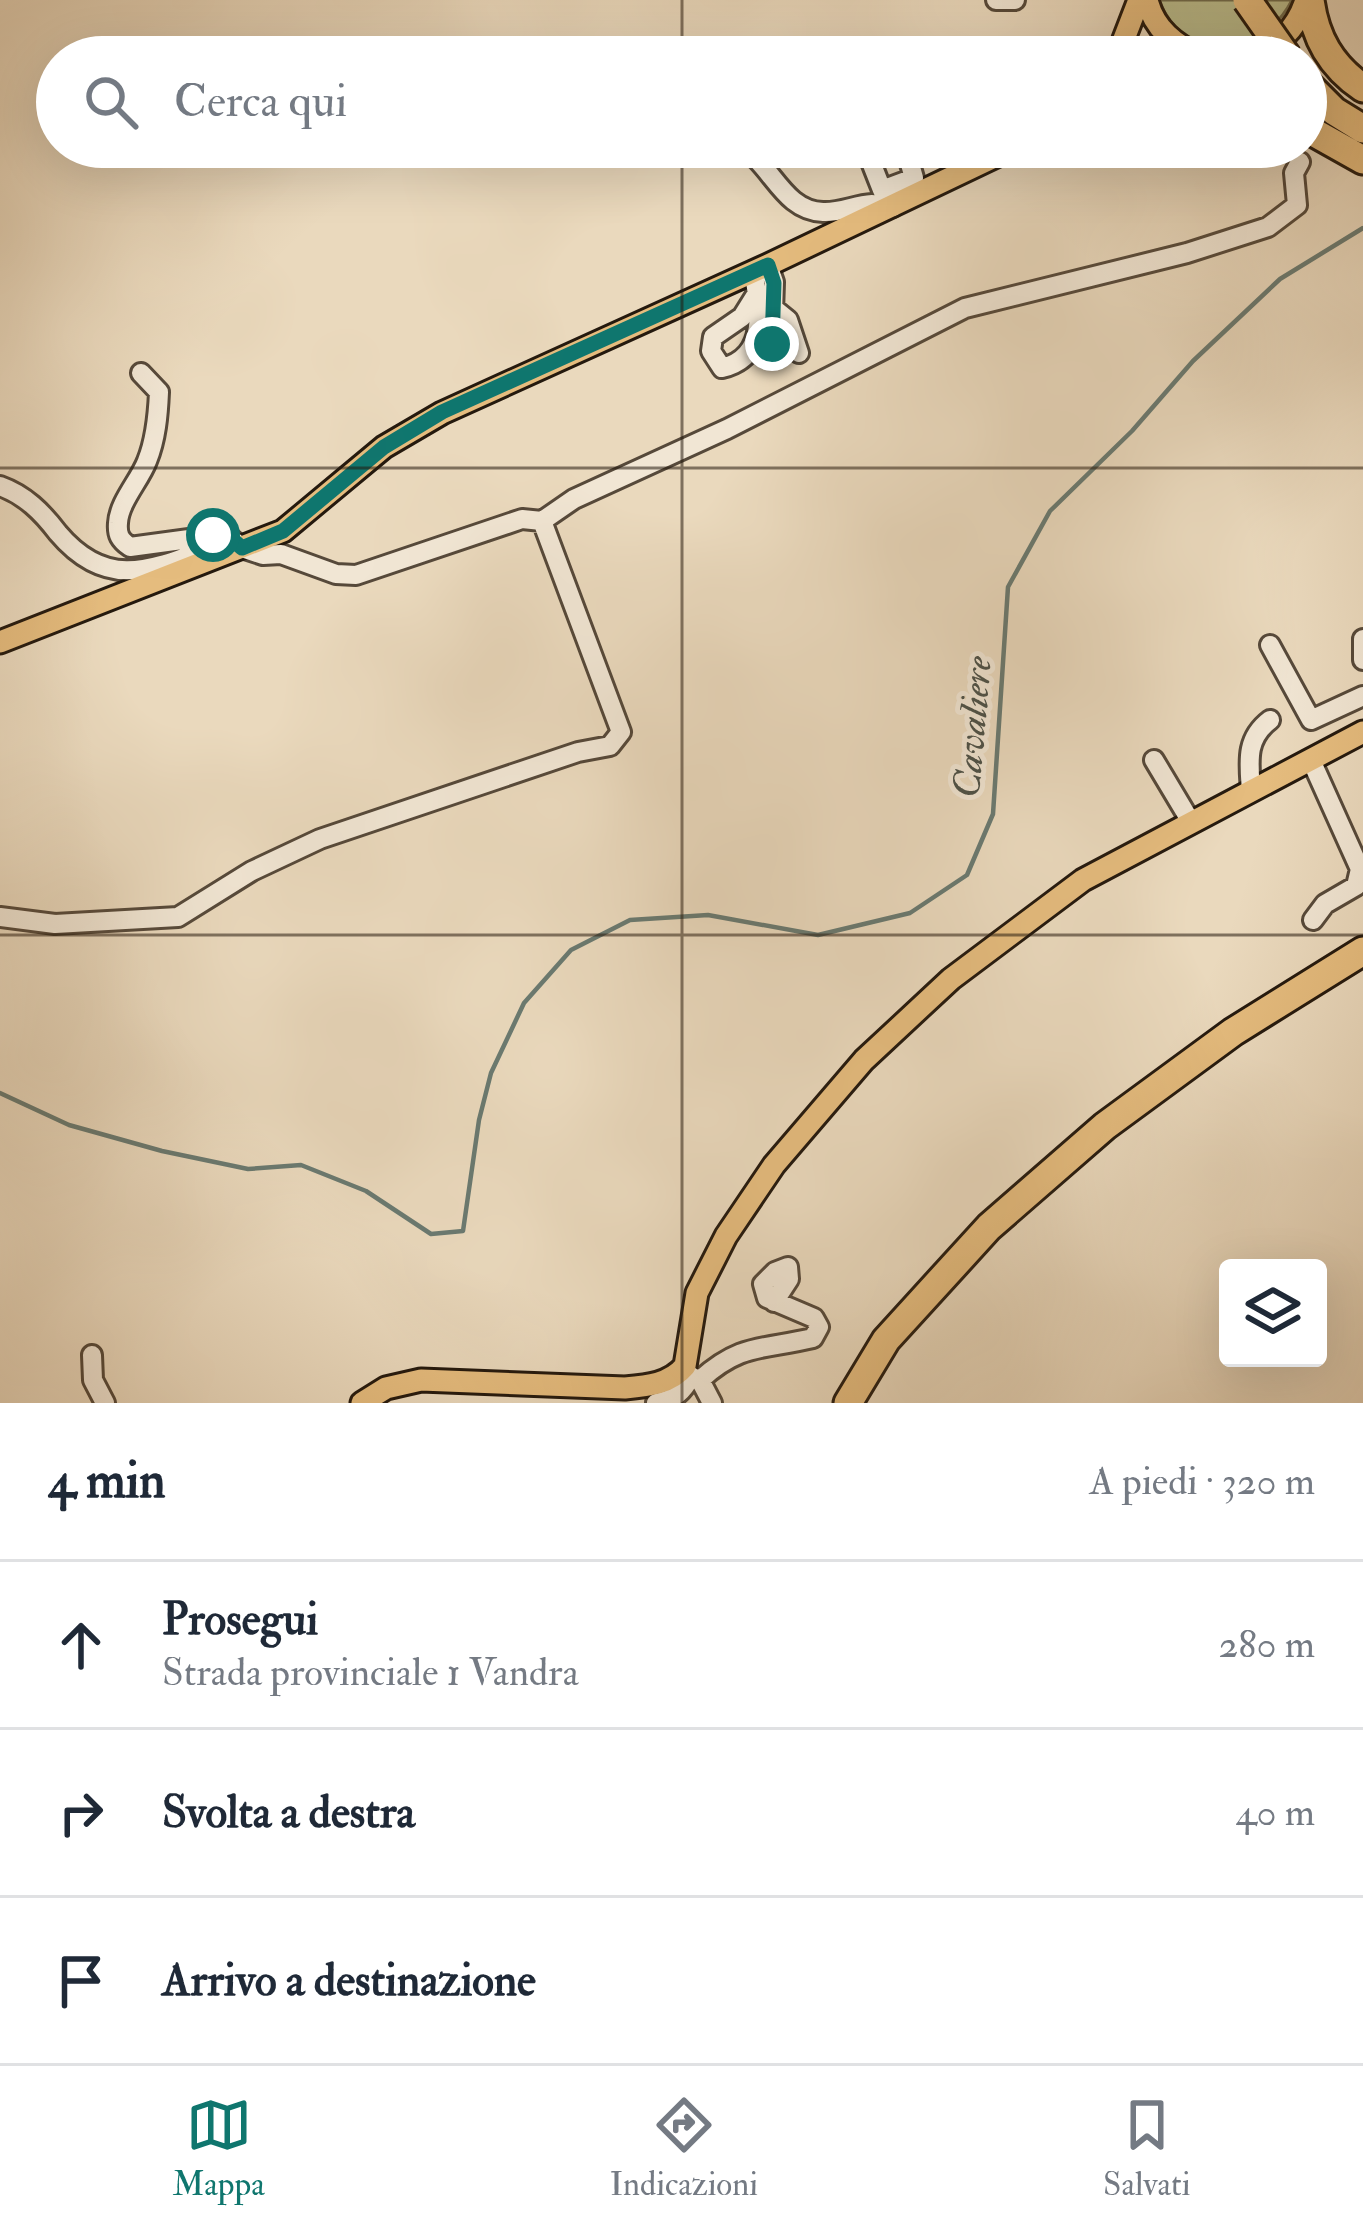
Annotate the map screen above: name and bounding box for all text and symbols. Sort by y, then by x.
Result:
search box [36,36,1327,168]
icon: search [78,69,144,135]
text: Cerca qui [174,74,347,130]
route end [745,317,799,371]
route start [186,508,240,562]
water label: Cavaliere [942,653,1003,800]
map controls [1219,1259,1327,1367]
button: layers [1219,1259,1327,1367]
text: 4 min [48,1449,166,1513]
text: A piedi · 320 m [1089,1457,1315,1506]
text: Prosegui [162,1592,318,1648]
icon: ahead [48,1612,114,1678]
text: 280 m [1218,1620,1315,1669]
text: Strada provinciale 1 Vandra [162,1648,579,1697]
icon: right [48,1780,114,1846]
text: Svolta a destra [162,1785,415,1841]
text: 40 m [1236,1788,1315,1837]
icon: arrive [48,1948,114,2014]
text: Arrivo a destinazione [162,1953,536,2009]
tab: Mappa [173,2092,265,2205]
tab: Indicazioni [610,2092,758,2205]
tab: Salvati [1103,2092,1190,2205]

